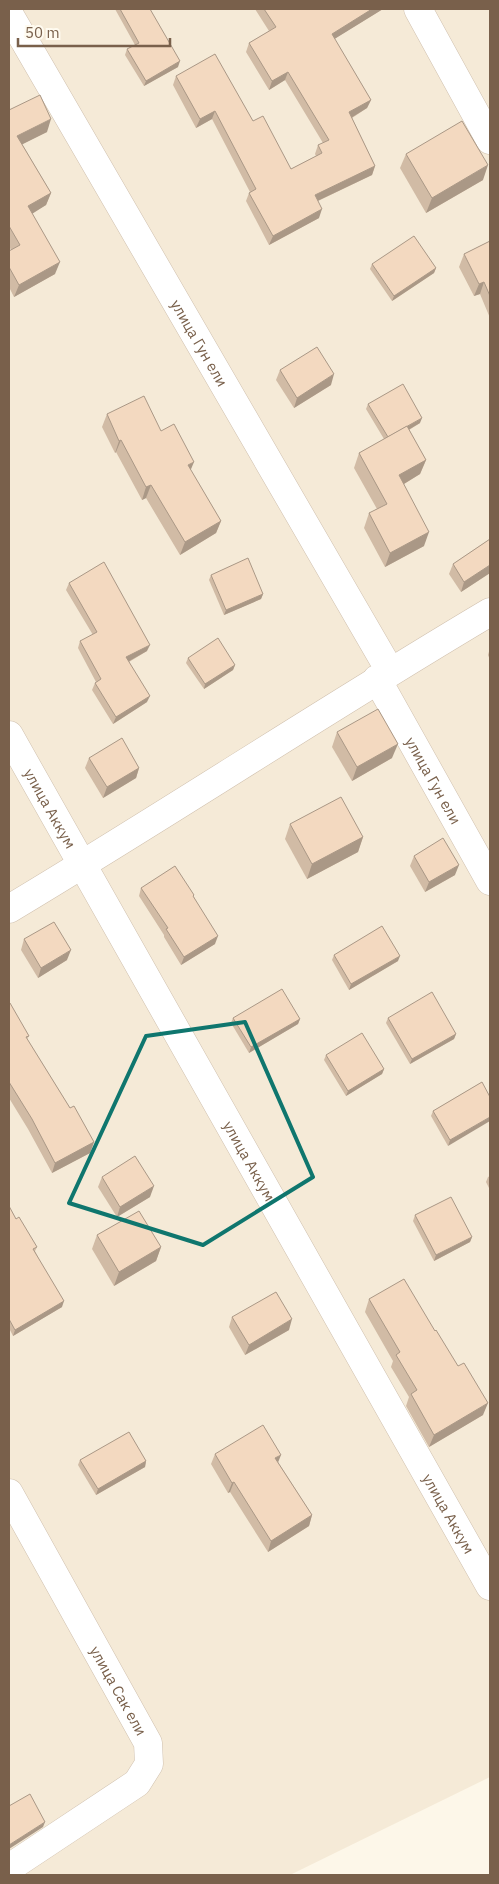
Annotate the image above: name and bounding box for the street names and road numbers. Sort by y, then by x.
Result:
street label: улица Гун ели [167,296,232,390]
street label: улица Гун ели [402,733,466,827]
street label: улица Аккум [20,765,81,852]
street label: улица Аккум [219,1117,280,1204]
street label: улица Аккум [419,1470,479,1557]
street label: улица Сак ели [86,1642,151,1739]

